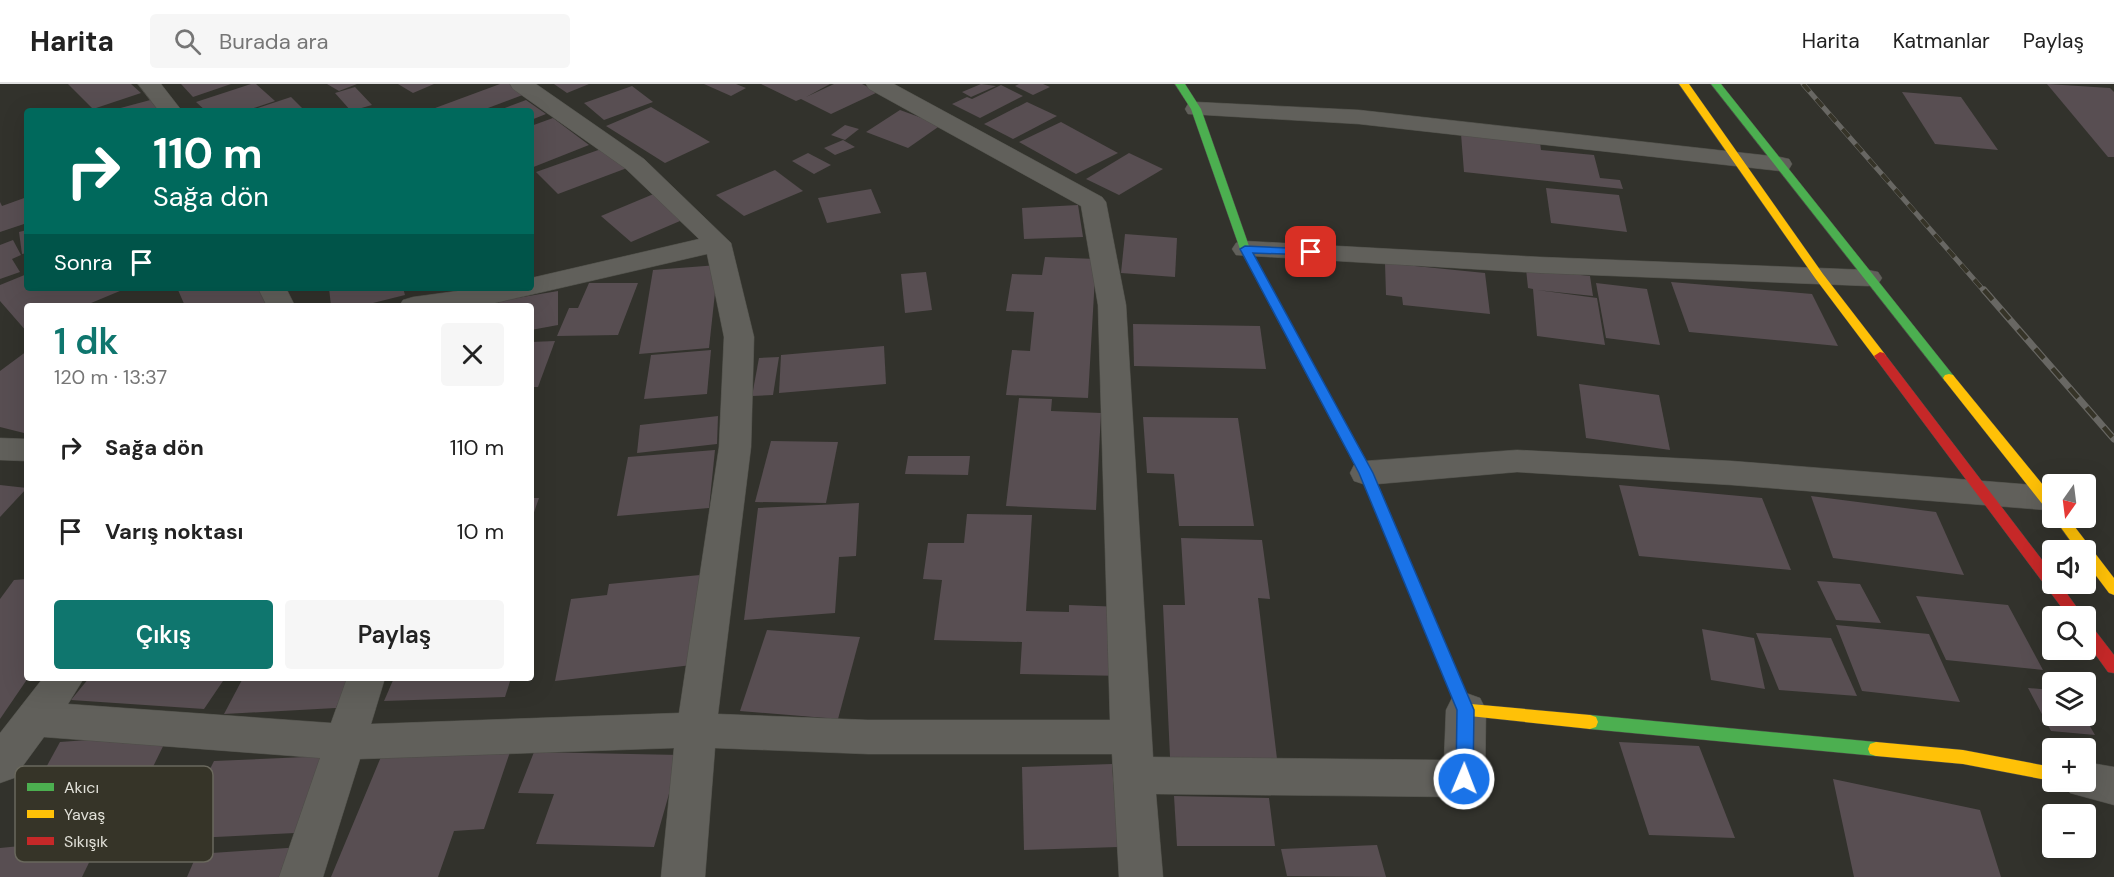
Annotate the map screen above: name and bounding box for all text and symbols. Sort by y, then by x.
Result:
search box [150,14,570,68]
text: Harita [30,23,114,60]
icon: search [171,25,204,58]
text: Burada ara [219,27,329,56]
text: Harita [1802,27,1860,55]
text: Katmanlar [1893,27,1990,55]
text: Paylaş [2023,27,2084,55]
text: 110 m [153,126,263,181]
icon: right [54,132,132,210]
text: Sağa dön [153,179,269,214]
pin [1285,226,1336,277]
icon: arrive [1294,235,1327,268]
icon: arrive [125,246,158,279]
text: Sonra [54,248,113,277]
text: 1 dk [54,318,119,365]
button: close [441,323,504,386]
text: 120 m · 13:37 [54,364,167,390]
icon: right [54,431,87,464]
text: Sağa dön [105,433,204,462]
text: 110 m [450,433,504,462]
north arrow [2042,474,2096,528]
map controls [2042,474,2096,858]
icon: arrive [54,515,87,548]
text: Varış noktası [105,517,243,546]
text: 10 m [457,517,504,546]
button: sound [2042,540,2096,594]
button: Çıkış [54,600,273,669]
button: Paylaş [285,600,504,669]
button: search [2042,606,2096,660]
button: layers [2042,672,2096,726]
button: + [2042,738,2096,792]
position arrow [1432,747,1496,811]
legend [15,766,213,862]
text: Akıcı [64,777,99,798]
text: Yavaş [64,804,105,825]
button: − [2042,804,2096,858]
text: Sıkışık [64,831,108,852]

